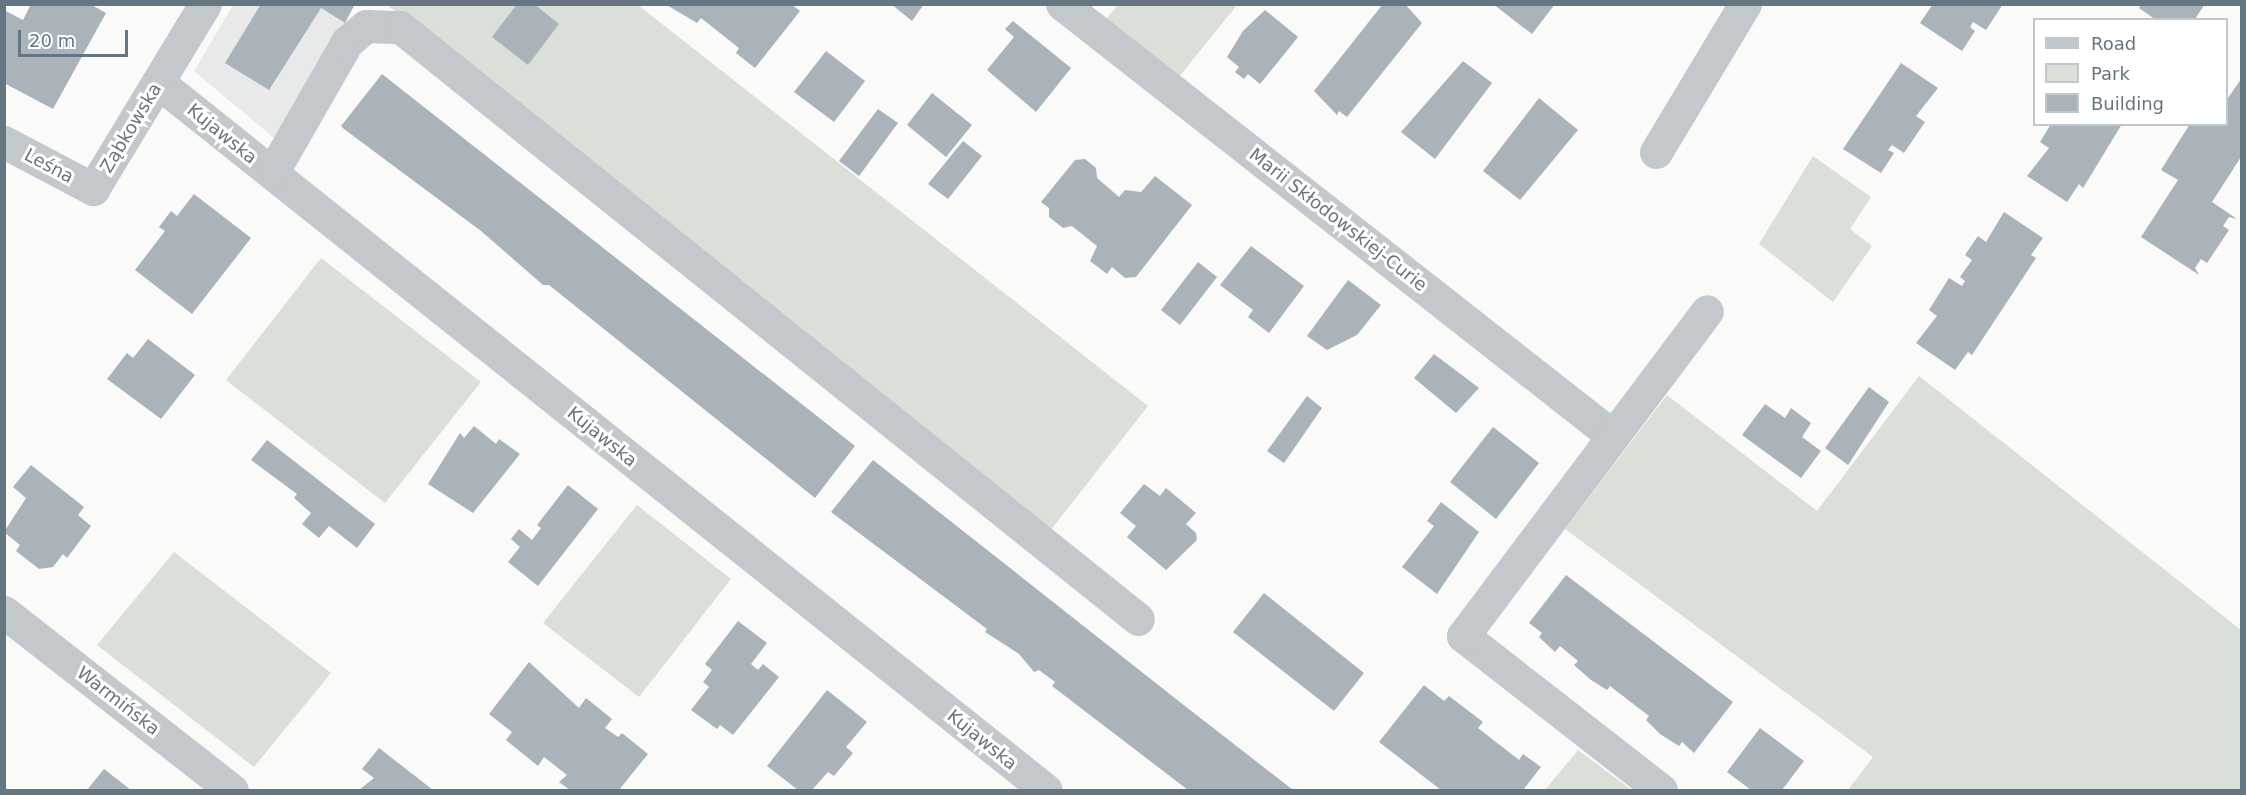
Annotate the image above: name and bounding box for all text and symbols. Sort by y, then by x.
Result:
scale bar [21,18,130,56]
legend [2033,18,2228,126]
text: 20 m [29,30,75,51]
text: Road [2091,33,2136,54]
text: Park [2091,63,2130,84]
street label: Ząbkowska [96,79,166,177]
text: Building [2091,93,2164,114]
street label: Kujawska [183,99,261,169]
street label: Leśna [21,144,77,188]
street label: Marii Skłodowskiej-Curie [1245,144,1431,296]
street label: Kujawska [563,402,641,472]
street label: Warmińska [72,662,164,740]
street label: Kujawska [943,705,1021,775]

